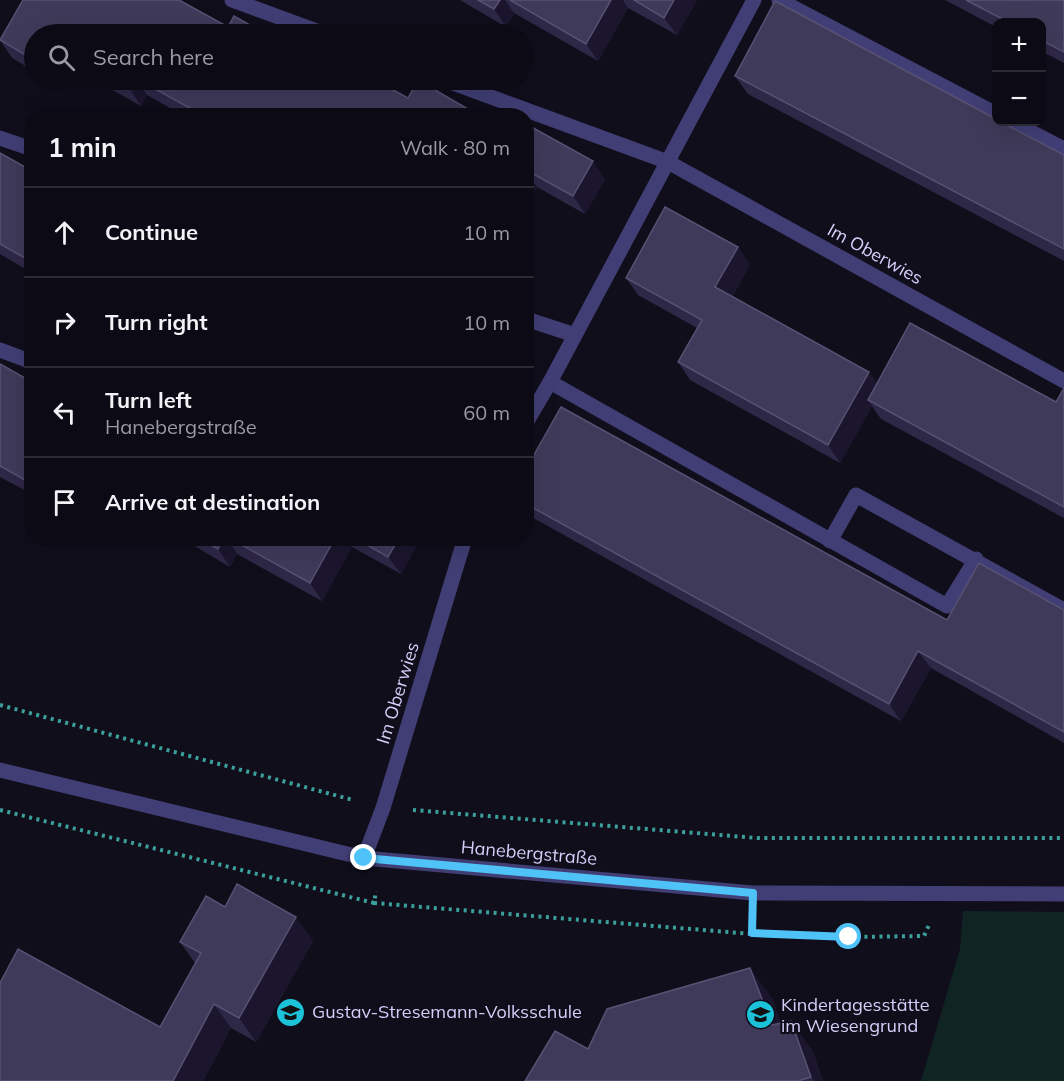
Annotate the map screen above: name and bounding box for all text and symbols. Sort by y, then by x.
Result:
map controls [992,18,1046,126]
button: + [992,18,1046,72]
search box [24,24,534,90]
icon: search [45,41,78,74]
text: Search here [93,43,214,71]
button: − [992,72,1046,126]
text: 1 min [48,131,117,164]
text: Walk · 80 m [400,135,510,160]
icon: ahead [48,216,81,249]
text: Continue [105,218,198,246]
street label: Im Oberwies [824,218,927,289]
text: 10 m [463,220,510,245]
icon: right [48,306,81,339]
text: Turn right [105,308,208,336]
text: 10 m [463,310,510,335]
text: Turn left [105,386,192,414]
icon: left [48,396,81,429]
text: 60 m [463,400,510,425]
text: Hanebergstraße [105,414,257,439]
icon: arrive [48,486,81,519]
text: Arrive at destination [105,488,320,516]
street label: Im Oberwies [371,639,424,747]
street label: Hanebergstraße [460,835,598,870]
route end [350,844,376,870]
route start [835,923,861,949]
place label: Kindertagesstätte im Wiesengrund [781,993,930,1037]
school or university icon: Gustav-Stresemann-Volksschule [275,996,307,1028]
school or university icon: Kindertagesstätte im Wiesengrund [744,999,776,1031]
place label: Gustav-Stresemann-Volksschule [312,1000,582,1023]

